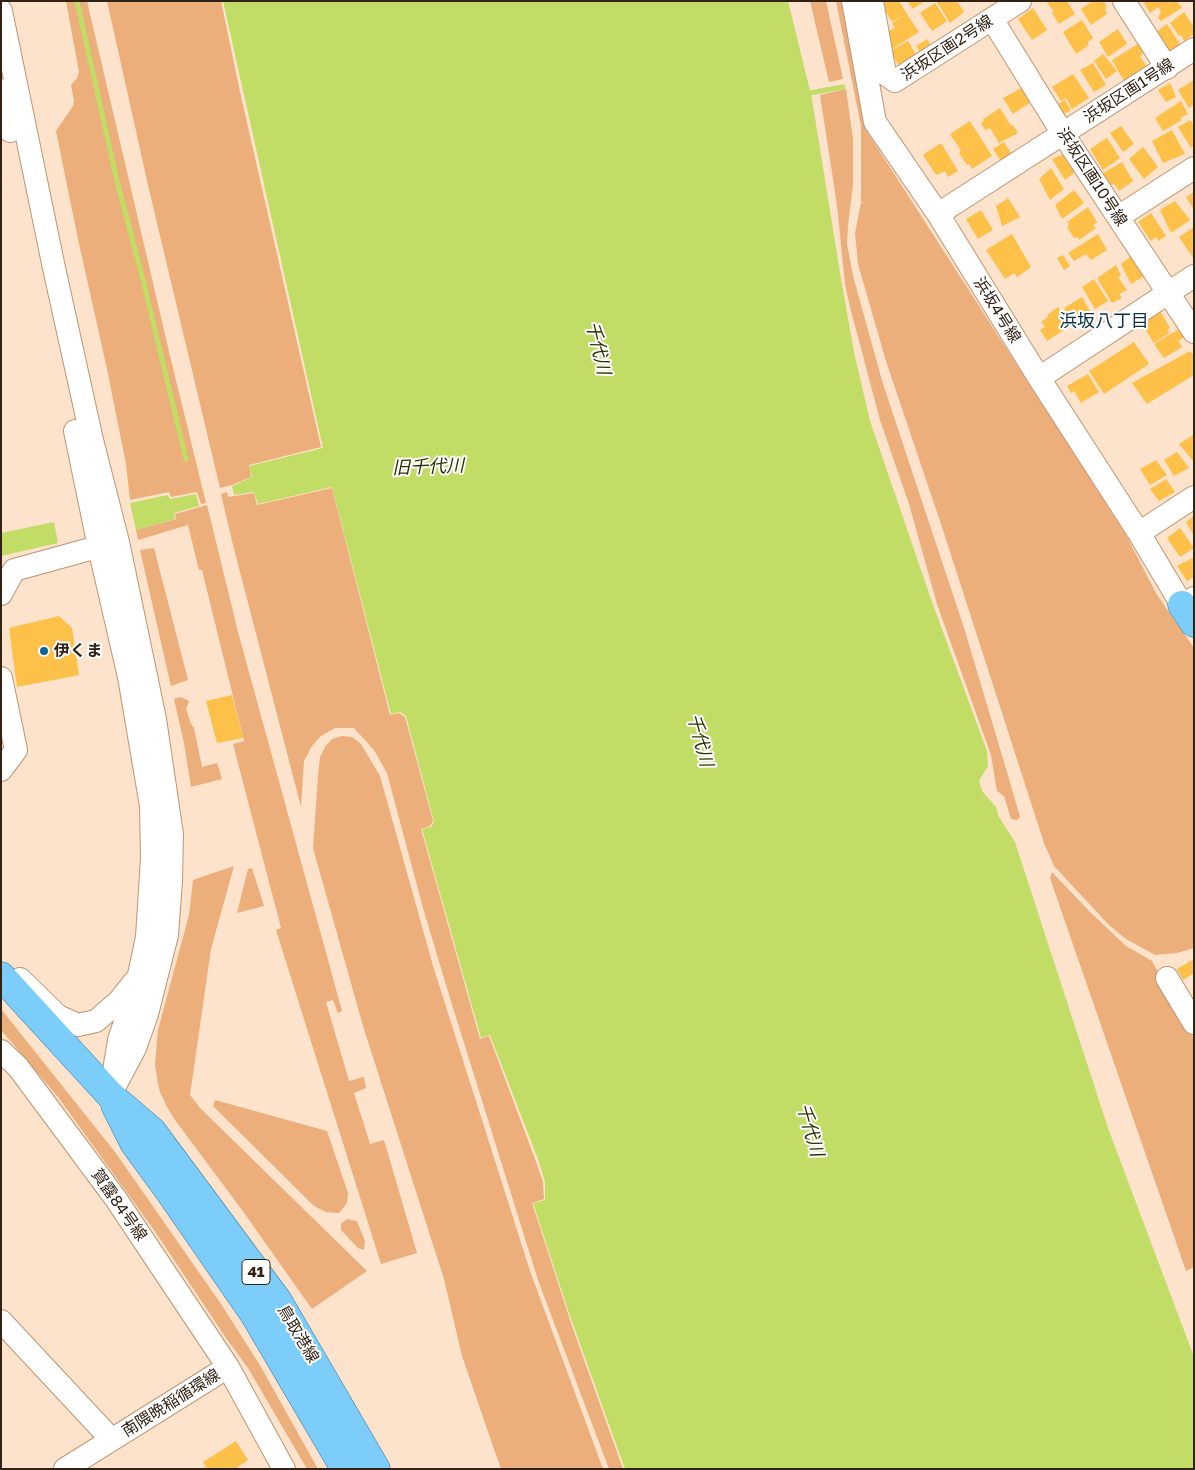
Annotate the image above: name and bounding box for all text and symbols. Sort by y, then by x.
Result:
street label: 浜坂区画2号線 [898,11,996,85]
street label: 浜坂区画1号線 [1080,55,1178,127]
street label: 浜坂区画10号線 [1053,124,1131,230]
street label: 浜坂4号線 [969,274,1025,346]
district label: 浜坂八丁目 [1059,310,1149,332]
water label: 千代川 [581,319,615,377]
water label: 旧千代川 [392,455,464,479]
place label: 伊くま [54,641,102,661]
marker: 伊くま [38,645,50,657]
water label: 千代川 [683,711,717,769]
water label: 千代川 [792,1101,828,1159]
street label: 賀露84号線 [87,1165,151,1245]
road number: 41 [242,1260,270,1284]
street label: 鳥取港線 [273,1302,323,1366]
street label: 南隈晩稲循環線 [118,1365,224,1441]

